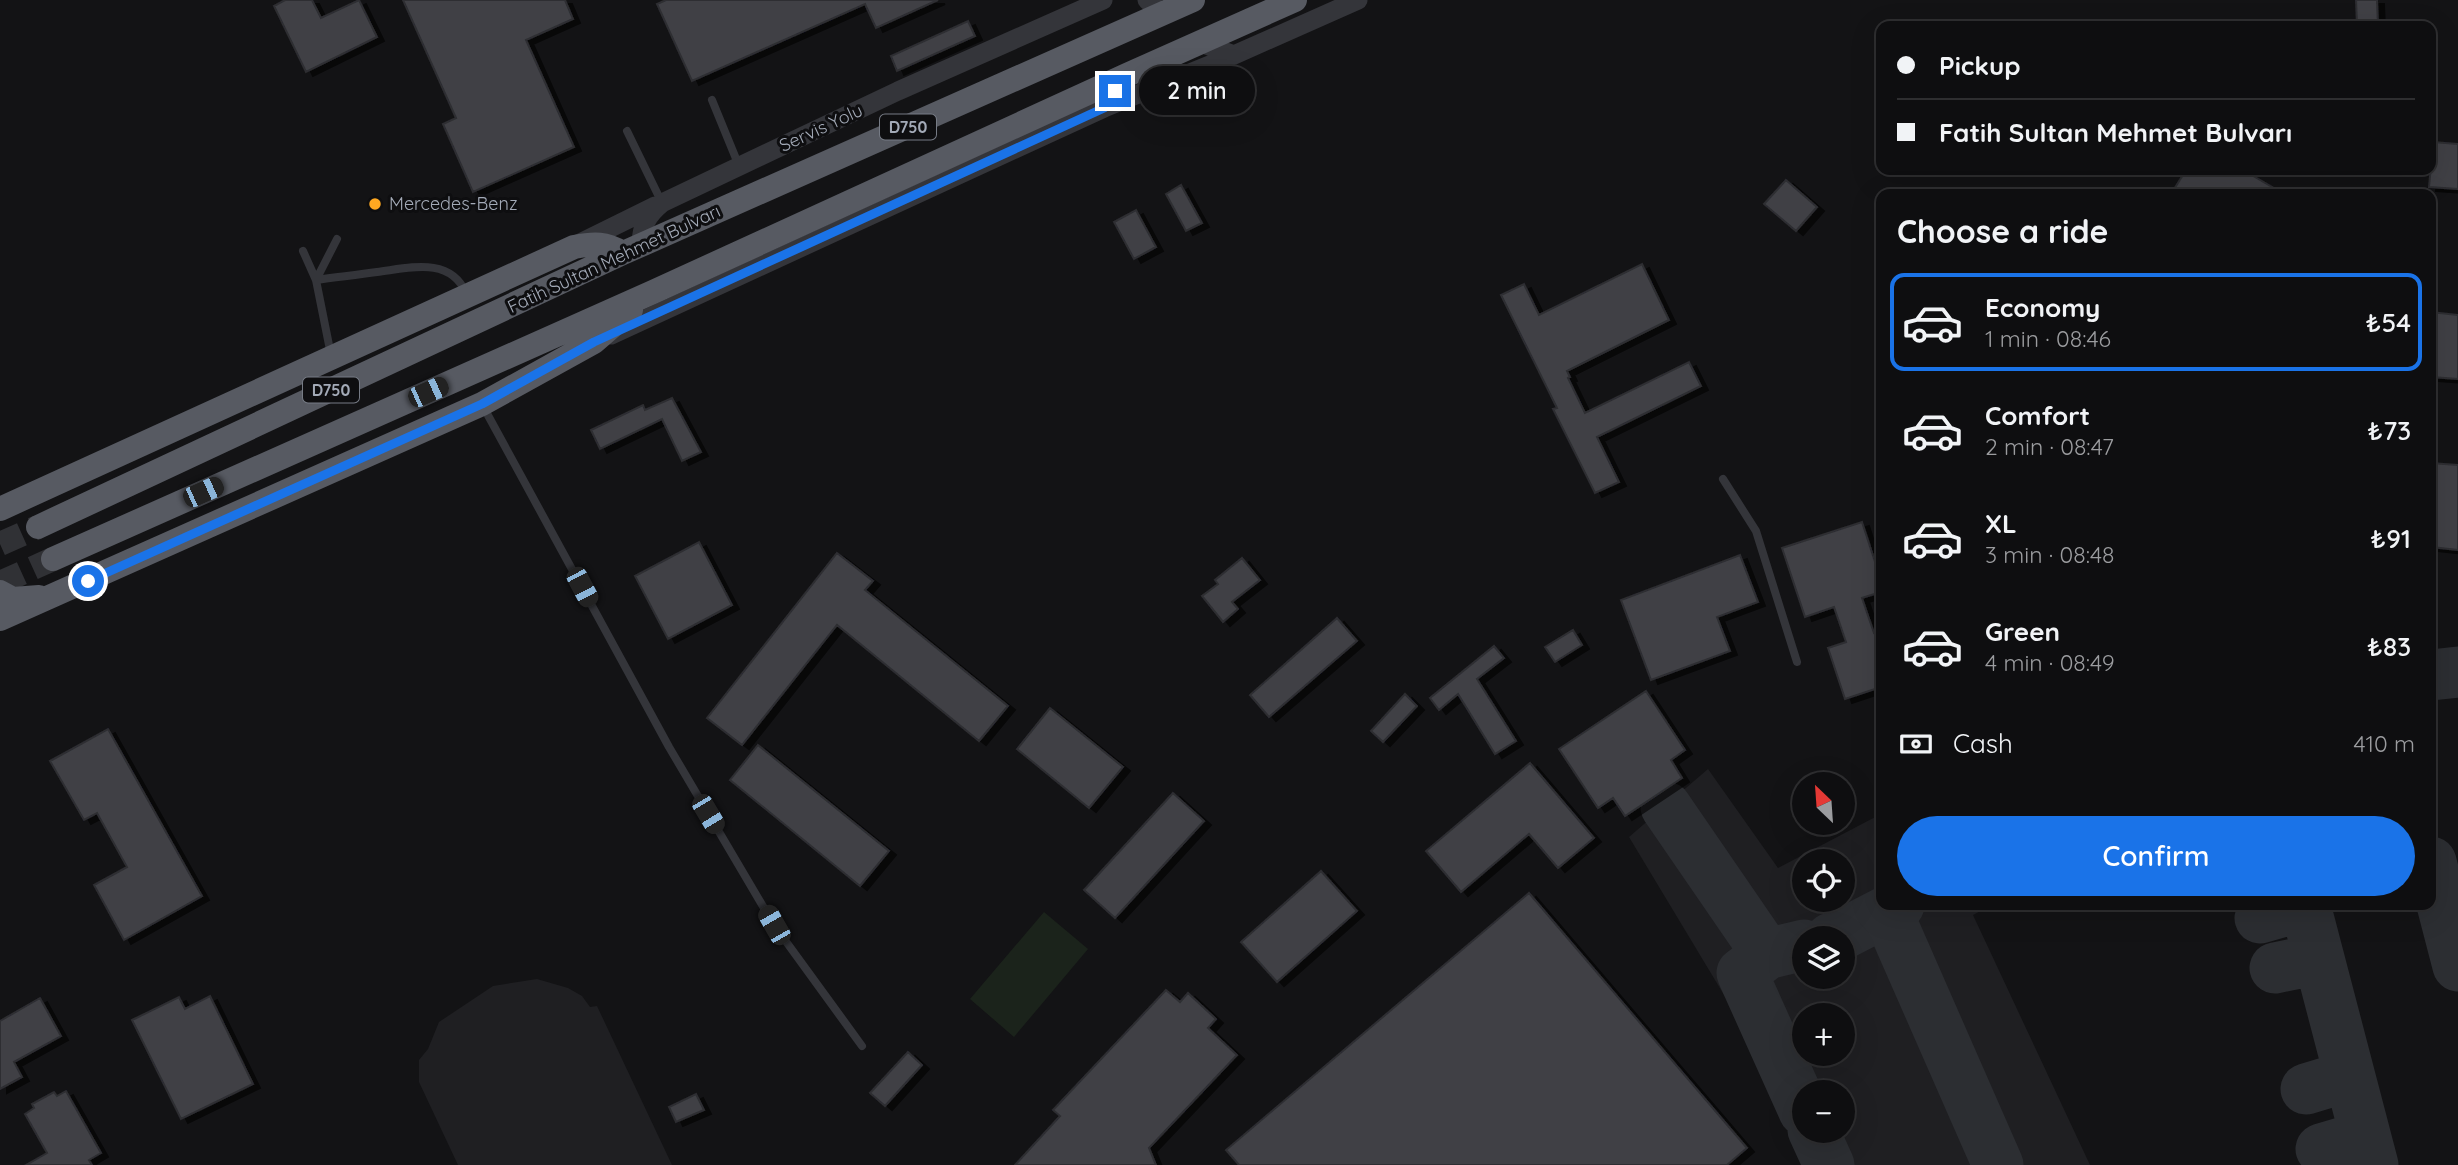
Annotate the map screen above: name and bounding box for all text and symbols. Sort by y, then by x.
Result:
text: Pickup [1939,49,2021,82]
callout: 2 min [1140,66,1255,116]
route end [1099,75,1131,107]
text: 2 min [1167,76,1227,105]
street label: Servis Yolu [775,98,866,157]
road number: D750 [880,114,936,140]
text: Fatih Sultan Mehmet Bulvarı [1939,116,2292,149]
place label: Mercedes-Benz [389,192,518,215]
marker: Mercedes-Benz [367,196,383,212]
street label: Fatih Sultan Mehmet Bulvarı [504,199,724,318]
text: Choose a ride [1897,211,2109,251]
icon: car [1901,291,1964,354]
text: Economy [1985,291,2100,324]
text: ₺54 [2366,306,2411,339]
text: 1 min · 08:46 [1985,324,2111,353]
car [405,374,452,410]
road number: D750 [303,378,359,402]
icon: car [1901,399,1964,462]
text: Comfort [1985,399,2090,432]
text: ₺73 [2367,414,2411,447]
text: 2 min · 08:47 [1985,432,2114,461]
car [180,474,227,510]
icon: car [1901,507,1964,570]
text: XL [1985,507,2017,540]
text: ₺91 [2370,522,2411,555]
text: 3 min · 08:48 [1985,540,2115,569]
car [563,564,602,610]
route start [72,565,104,597]
icon: car [1901,615,1964,678]
text: Green [1985,615,2060,648]
text: ₺83 [2367,630,2411,663]
text: 4 min · 08:49 [1985,648,2115,677]
icon: cash [1897,725,1935,763]
text: Cash [1953,727,2013,760]
text: 410 m [2354,729,2415,758]
north arrow [1792,772,1855,835]
map controls [1792,772,1855,1143]
car [689,791,728,837]
button: Confirm [1897,816,2415,896]
button: locate [1792,849,1855,912]
car [755,902,794,948]
button: layers [1792,926,1855,989]
button: + [1792,1003,1855,1066]
button: − [1792,1080,1855,1143]

